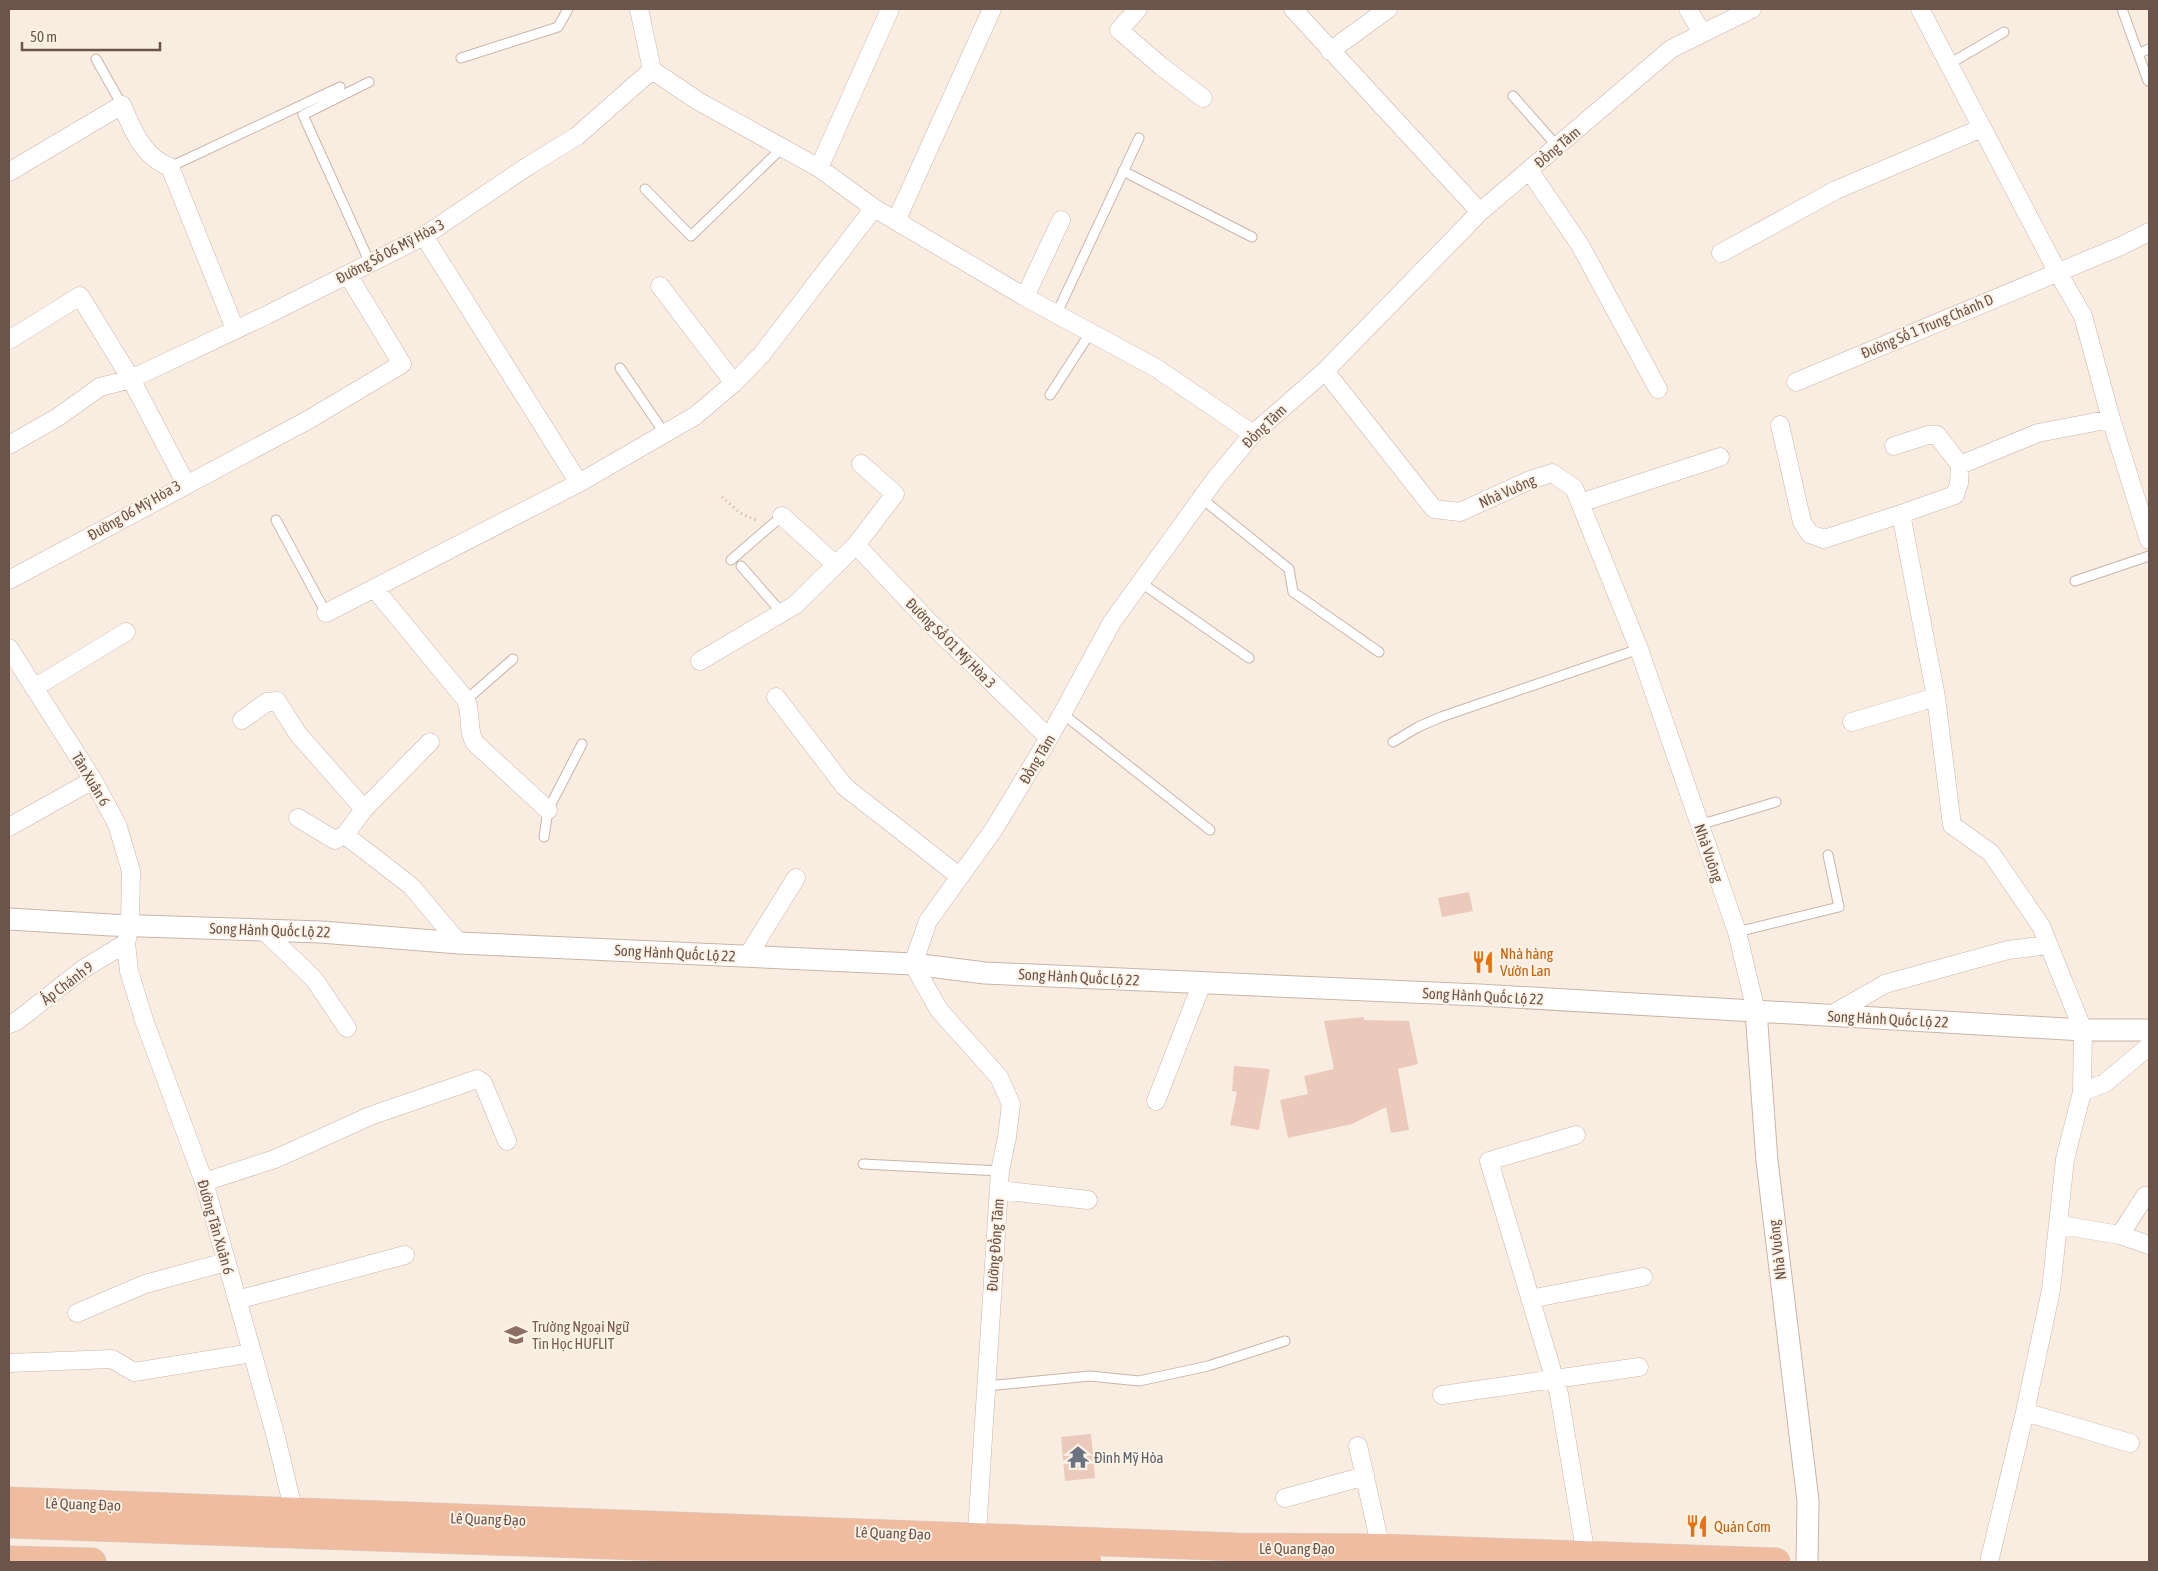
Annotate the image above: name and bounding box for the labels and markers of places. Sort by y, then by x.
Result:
place label: Nhà hàng Vườn Lan [1500,945,1554,979]
restaurant icon: Nhà hàng Vườn Lan [1470,949,1496,975]
place label: Trường Ngoại Ngữ Tin Học HUFLIT [532,1318,630,1352]
school or university icon: Trường Ngoại Ngữ Tin Học HUFLIT [503,1322,529,1348]
temple icon: Đình Mỹ Hòa [1065,1444,1091,1470]
place label: Đình Mỹ Hòa [1094,1449,1164,1466]
restaurant icon: Quán Cơm [1684,1513,1710,1539]
place label: Quán Cơm [1714,1518,1771,1535]

